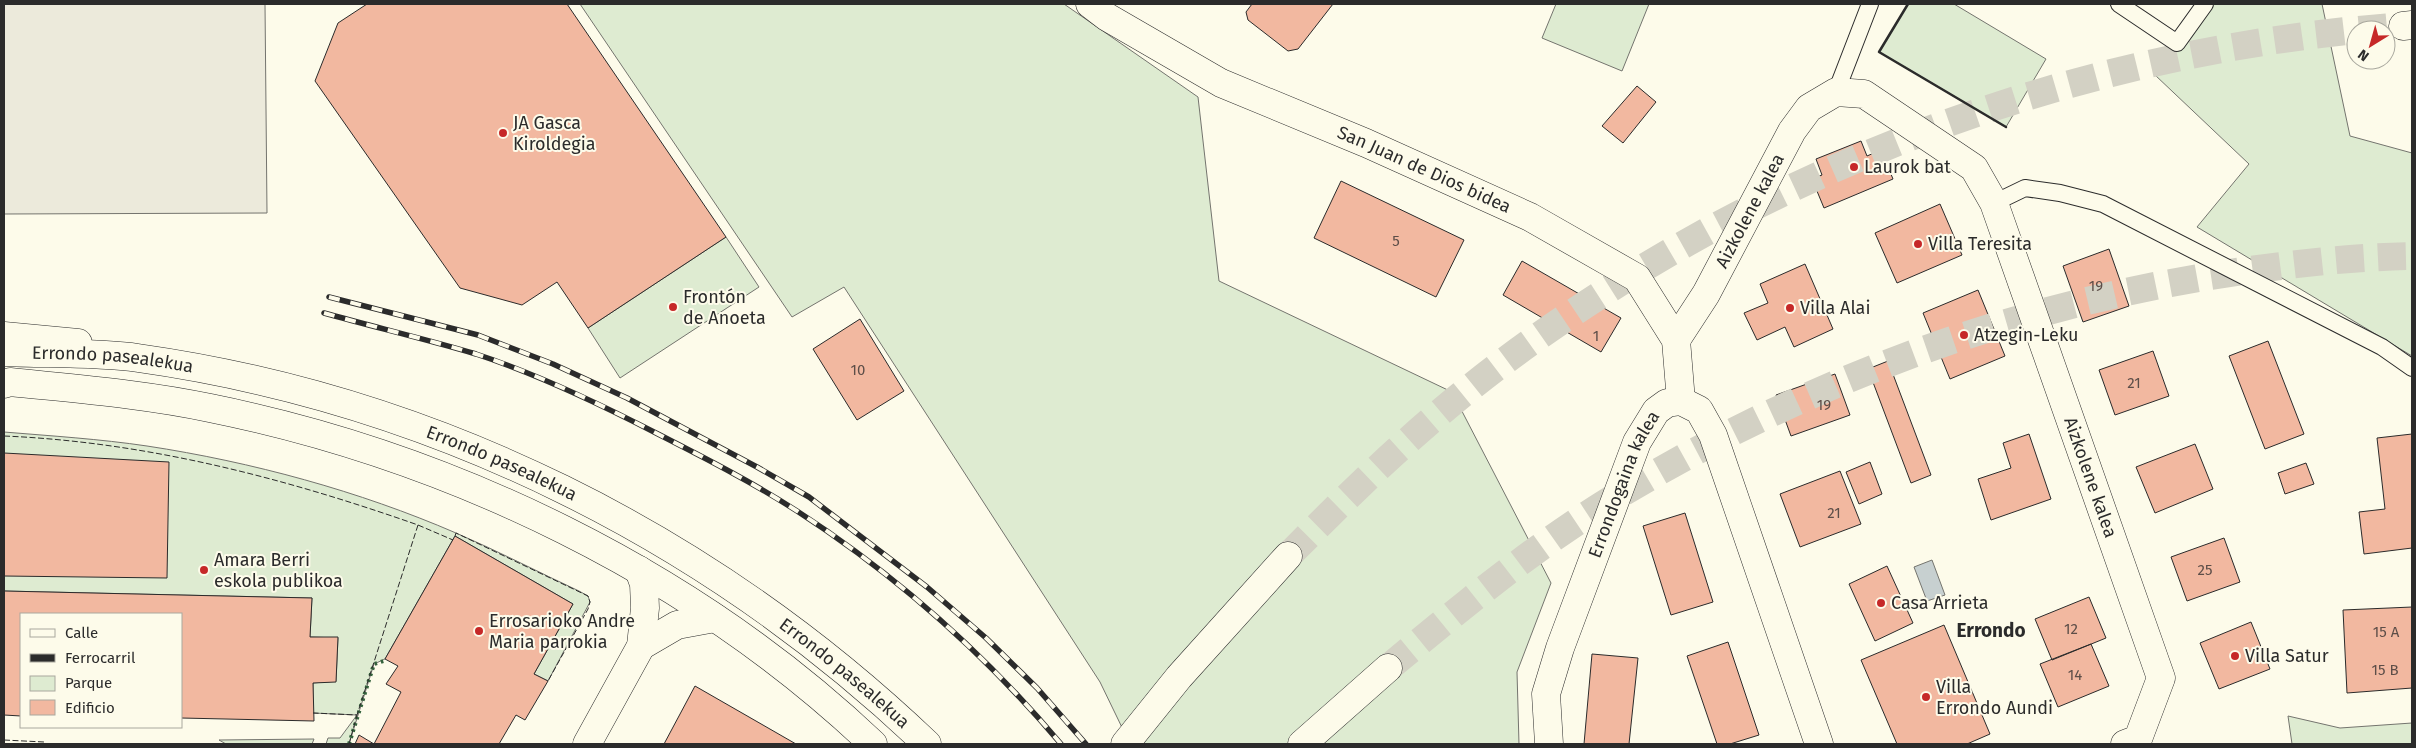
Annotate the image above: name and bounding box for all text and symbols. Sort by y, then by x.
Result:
north arrow [2346,20,2396,70]
text: N [2355,45,2372,65]
place label: JA Gasca Kiroldegia [513,112,596,155]
street label: San Juan de Dios bidea [1334,121,1514,218]
marker: JA Gasca Kiroldegia [497,127,509,139]
street label: Aizkolene kalea [1711,150,1789,272]
place label: Laurok bat [1864,156,1951,178]
marker: Laurok bat [1848,161,1860,173]
house number: 5 [1392,232,1400,250]
place label: Villa Teresita [1928,233,2032,255]
marker: Villa Teresita [1912,238,1924,250]
house number: 19 [2089,277,2103,295]
place label: Frontón de Anoeta [683,286,766,329]
place label: Villa Alai [1800,297,1870,319]
marker: Frontón de Anoeta [667,301,679,313]
marker: Villa Alai [1784,302,1796,314]
place label: Atzegin-Leku [1974,324,2079,346]
house number: 1 [1593,327,1599,345]
marker: Atzegin-Leku [1958,329,1970,341]
street label: Errondo pasealekua [32,342,195,378]
house number: 10 [851,361,865,379]
house number: 21 [2127,374,2141,392]
house number: 19 [1817,396,1831,414]
street label: Errondogaina kalea [1584,407,1664,561]
street label: Aizkolene kalea [2059,414,2122,541]
street label: Errondo pasealekua [423,421,581,506]
house number: 21 [1827,504,1841,522]
place label: Amara Berri eskola publikoa [214,549,343,592]
house number: 25 [2198,561,2212,579]
marker: Amara Berri eskola publikoa [198,564,210,576]
place label: Casa Arrieta [1891,592,1989,614]
marker: Casa Arrieta [1875,597,1887,609]
place label: Errosarioko Andre Maria parrokia [489,610,635,653]
legend [20,613,182,728]
street label: Errondo pasealekua [775,613,914,733]
district label: Errondo [1956,619,2026,642]
house number: 12 [2064,620,2078,638]
house number: 15 A [2373,623,2400,641]
text: Calle [65,624,98,642]
marker: Errosarioko Andre Maria parrokia [473,625,485,637]
place label: Villa Satur [2245,645,2329,667]
text: Ferrocarril [65,649,136,667]
marker: Villa Satur [2229,650,2241,662]
house number: 15 B [2371,661,2399,679]
house number: 14 [2068,666,2082,684]
text: Parque [65,674,112,692]
place label: Villa Errondo Aundi [1936,676,2053,719]
marker: Villa Errondo Aundi [1920,691,1932,703]
text: Edificio [65,699,115,717]

